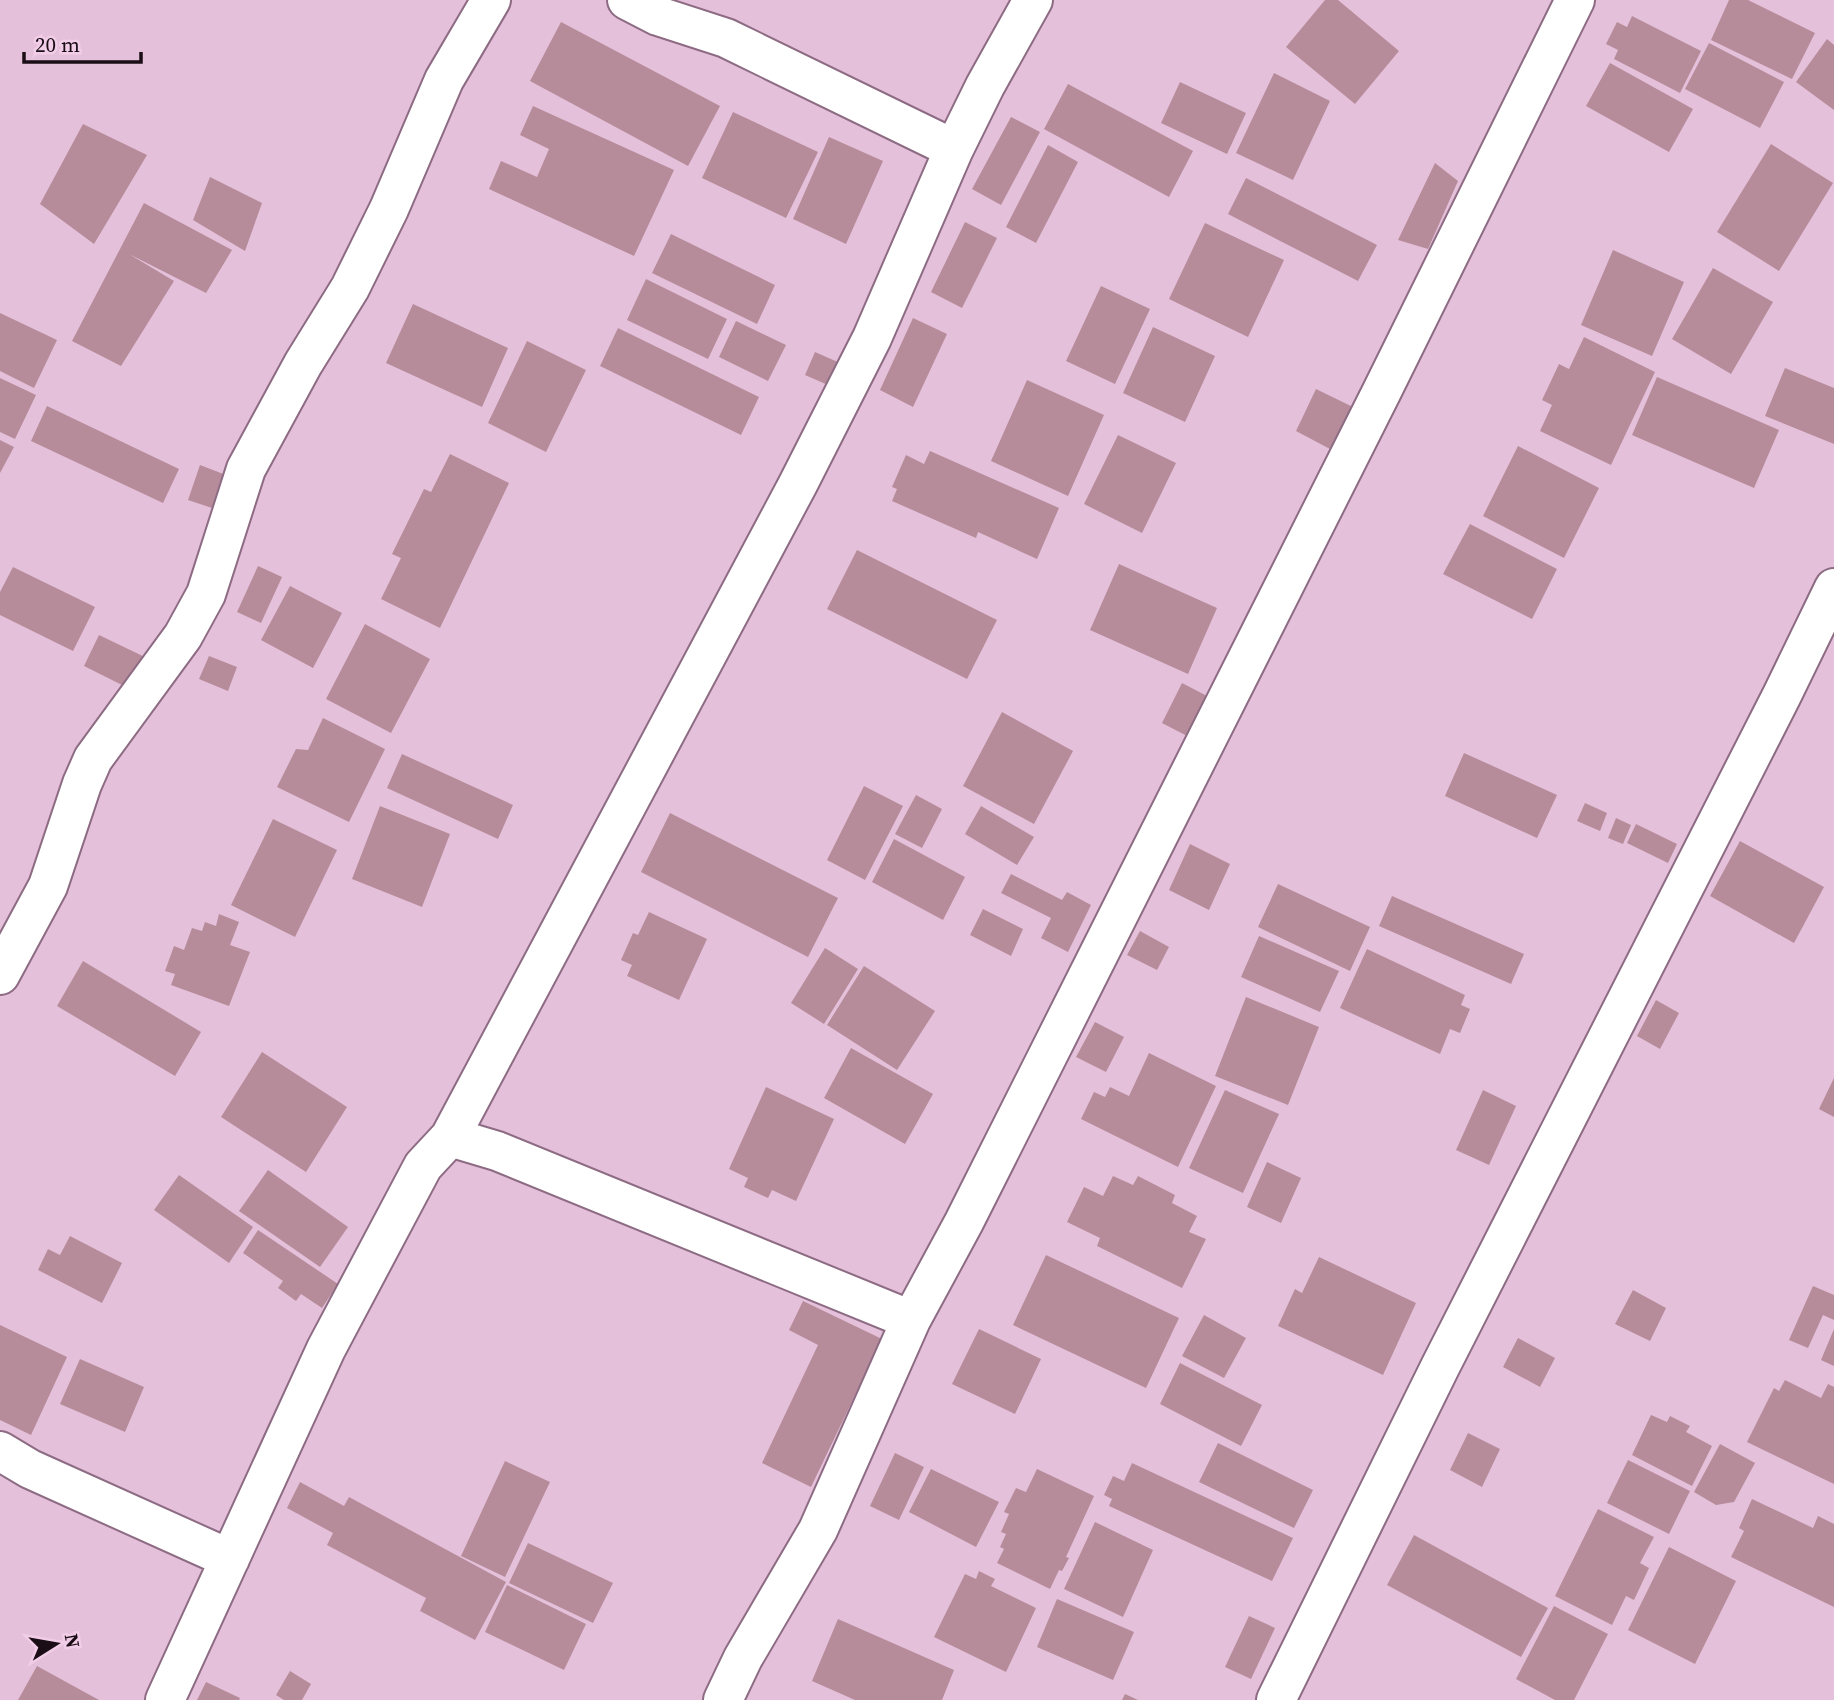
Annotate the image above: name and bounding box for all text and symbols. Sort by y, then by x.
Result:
scale bar [24,21,142,65]
text: 20 m [35,30,80,59]
north arrow [21,1609,91,1679]
text: N [59,1631,87,1650]

